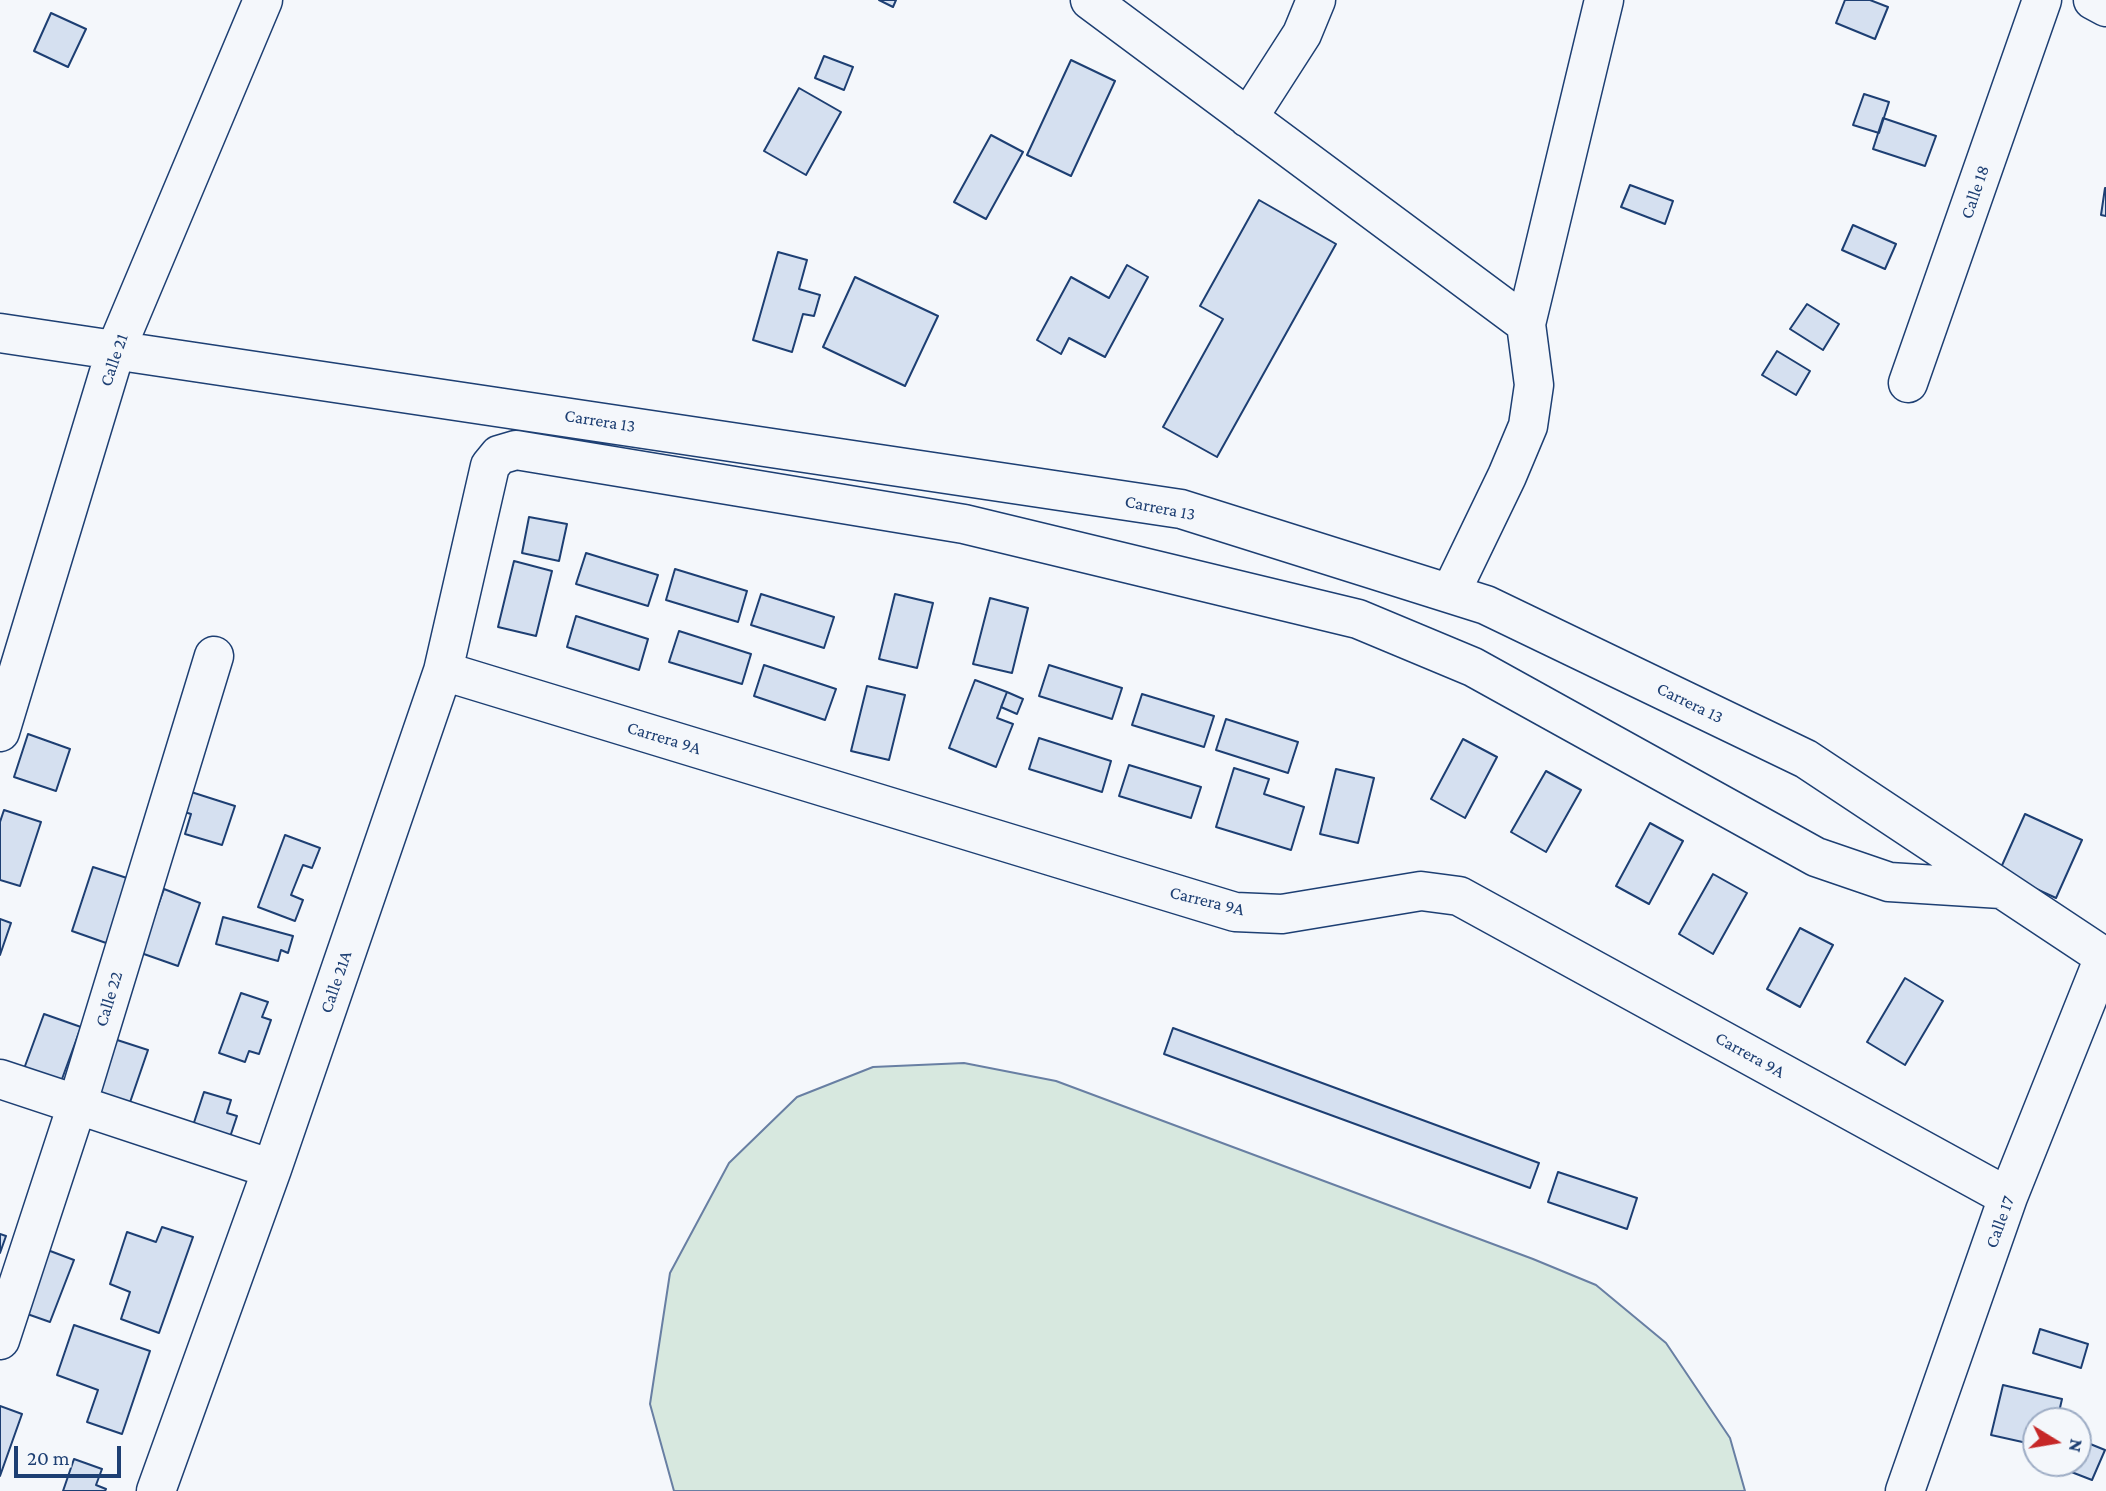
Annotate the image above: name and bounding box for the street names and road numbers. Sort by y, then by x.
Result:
street label: Calle 18 [1956,162,1994,222]
street label: Calle 21 [95,331,133,389]
street label: Carrera 13 [563,405,637,437]
street label: Carrera 13 [1123,491,1197,525]
street label: Carrera 13 [1653,678,1727,728]
street label: Carrera 9A [624,717,704,759]
street label: Carrera 9A [1167,881,1247,921]
street label: Calle 21A [315,948,357,1016]
street label: Calle 22 [90,969,128,1029]
street label: Carrera 9A [1711,1027,1789,1083]
street label: Calle 17 [1981,1193,2019,1251]

